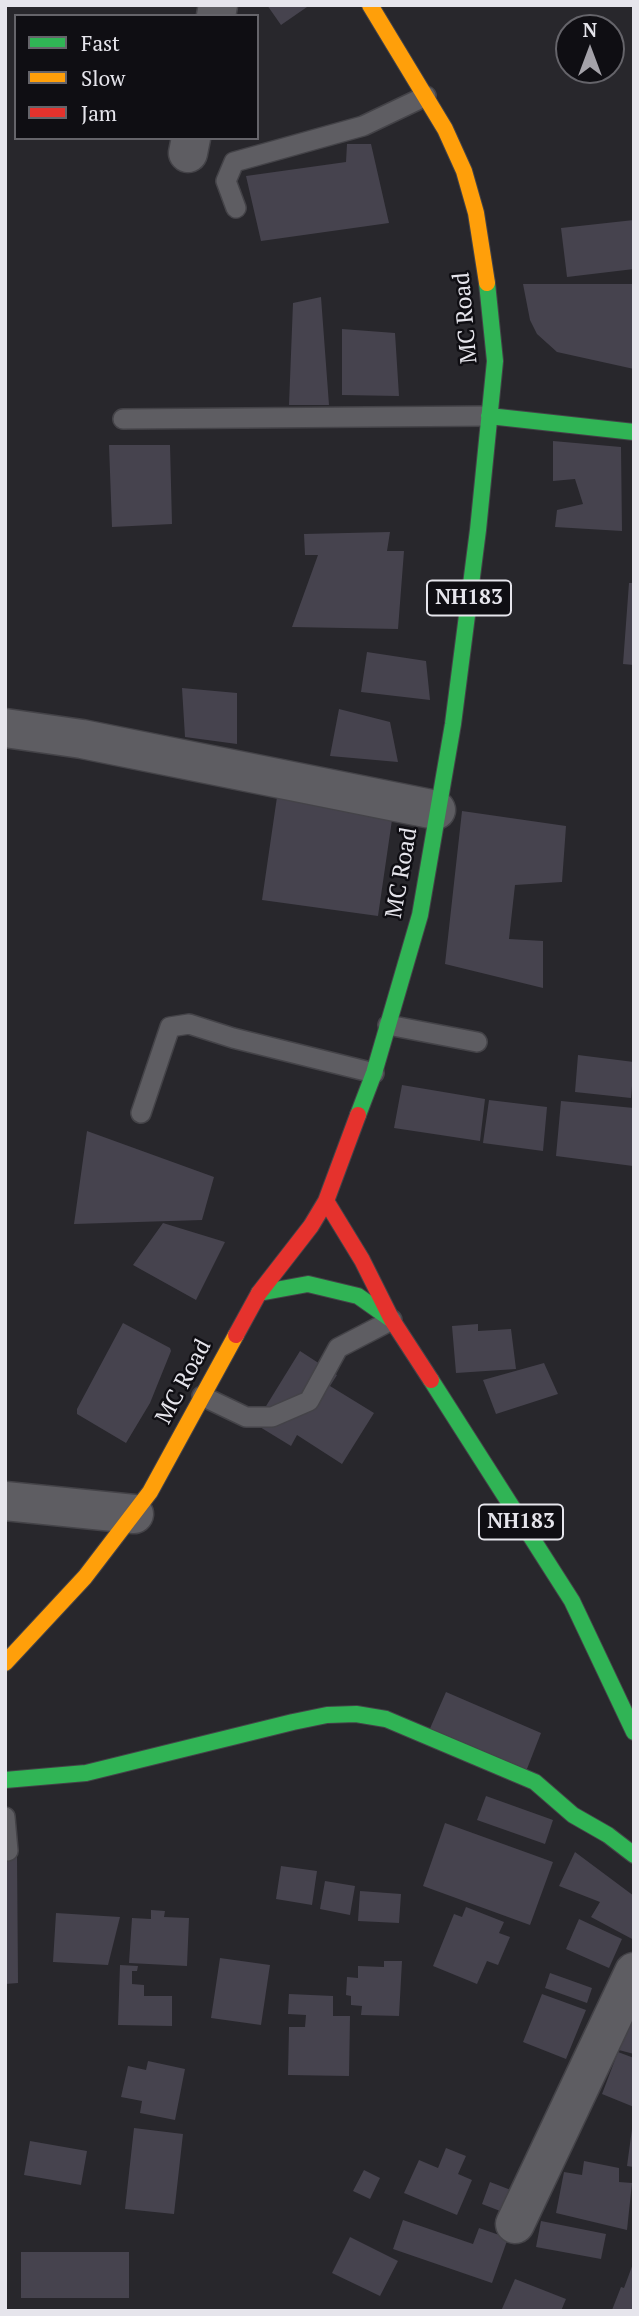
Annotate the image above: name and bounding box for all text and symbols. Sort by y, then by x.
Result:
legend [14,14,259,140]
north arrow [555,14,625,84]
text: N [583,17,597,42]
text: Fast [81,29,120,57]
text: Slow [81,64,125,92]
text: Jam [81,99,117,127]
street label: MC Road [448,271,484,365]
road number: NH183 [427,580,511,616]
street label: MC Road [380,825,424,921]
street label: MC Road [150,1335,218,1429]
road number: NH183 [479,1504,563,1540]

